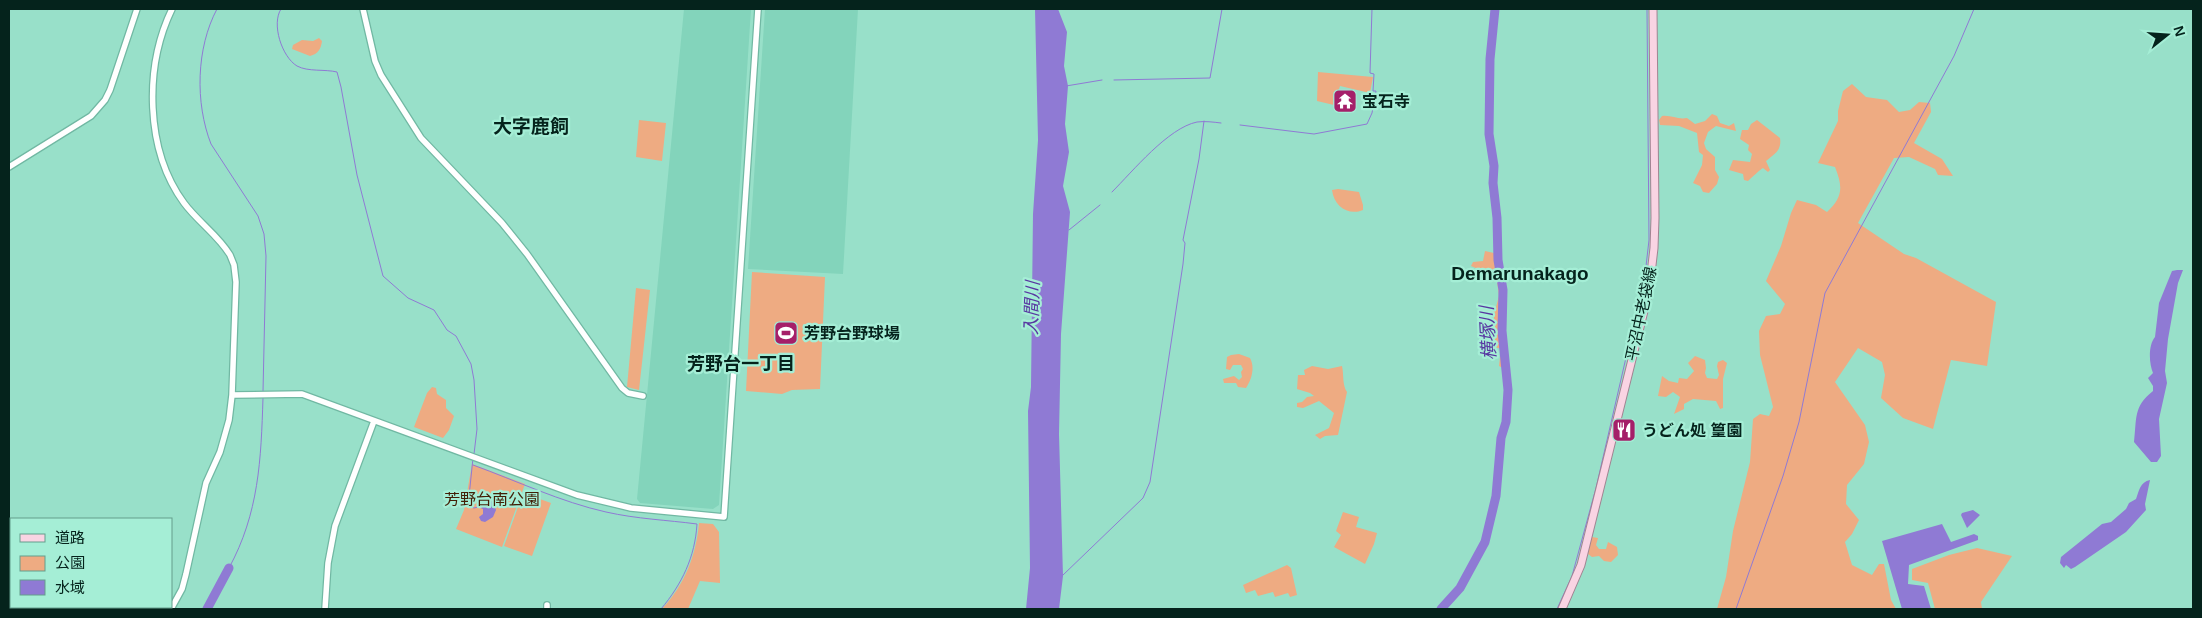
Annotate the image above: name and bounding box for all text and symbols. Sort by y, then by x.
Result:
north arrow [2142,10,2192,60]
text: N [2170,24,2189,38]
temple icon: 宝石寺 [1332,88,1358,114]
place label: 宝石寺 [1362,93,1410,110]
district label: 大字鹿飼 [493,116,569,137]
district label: Demarunakago [1451,263,1589,284]
street label: 平沼中老袋線 [1623,265,1659,363]
water label: 入間川 [1021,279,1043,335]
water label: 横塚川 [1476,304,1499,360]
sports icon: 芳野台野球場 [773,320,799,346]
place label: 芳野台野球場 [804,325,900,342]
district label: 芳野台一丁目 [687,354,795,374]
restaurant icon: うどん処 篁園 [1611,417,1637,443]
place label: うどん処 篁園 [1642,422,1742,439]
park label: 芳野台南公園 [444,491,540,508]
legend [10,518,172,608]
text: 道路 [55,529,85,546]
text: 公園 [55,554,85,571]
text: 水域 [55,579,85,596]

